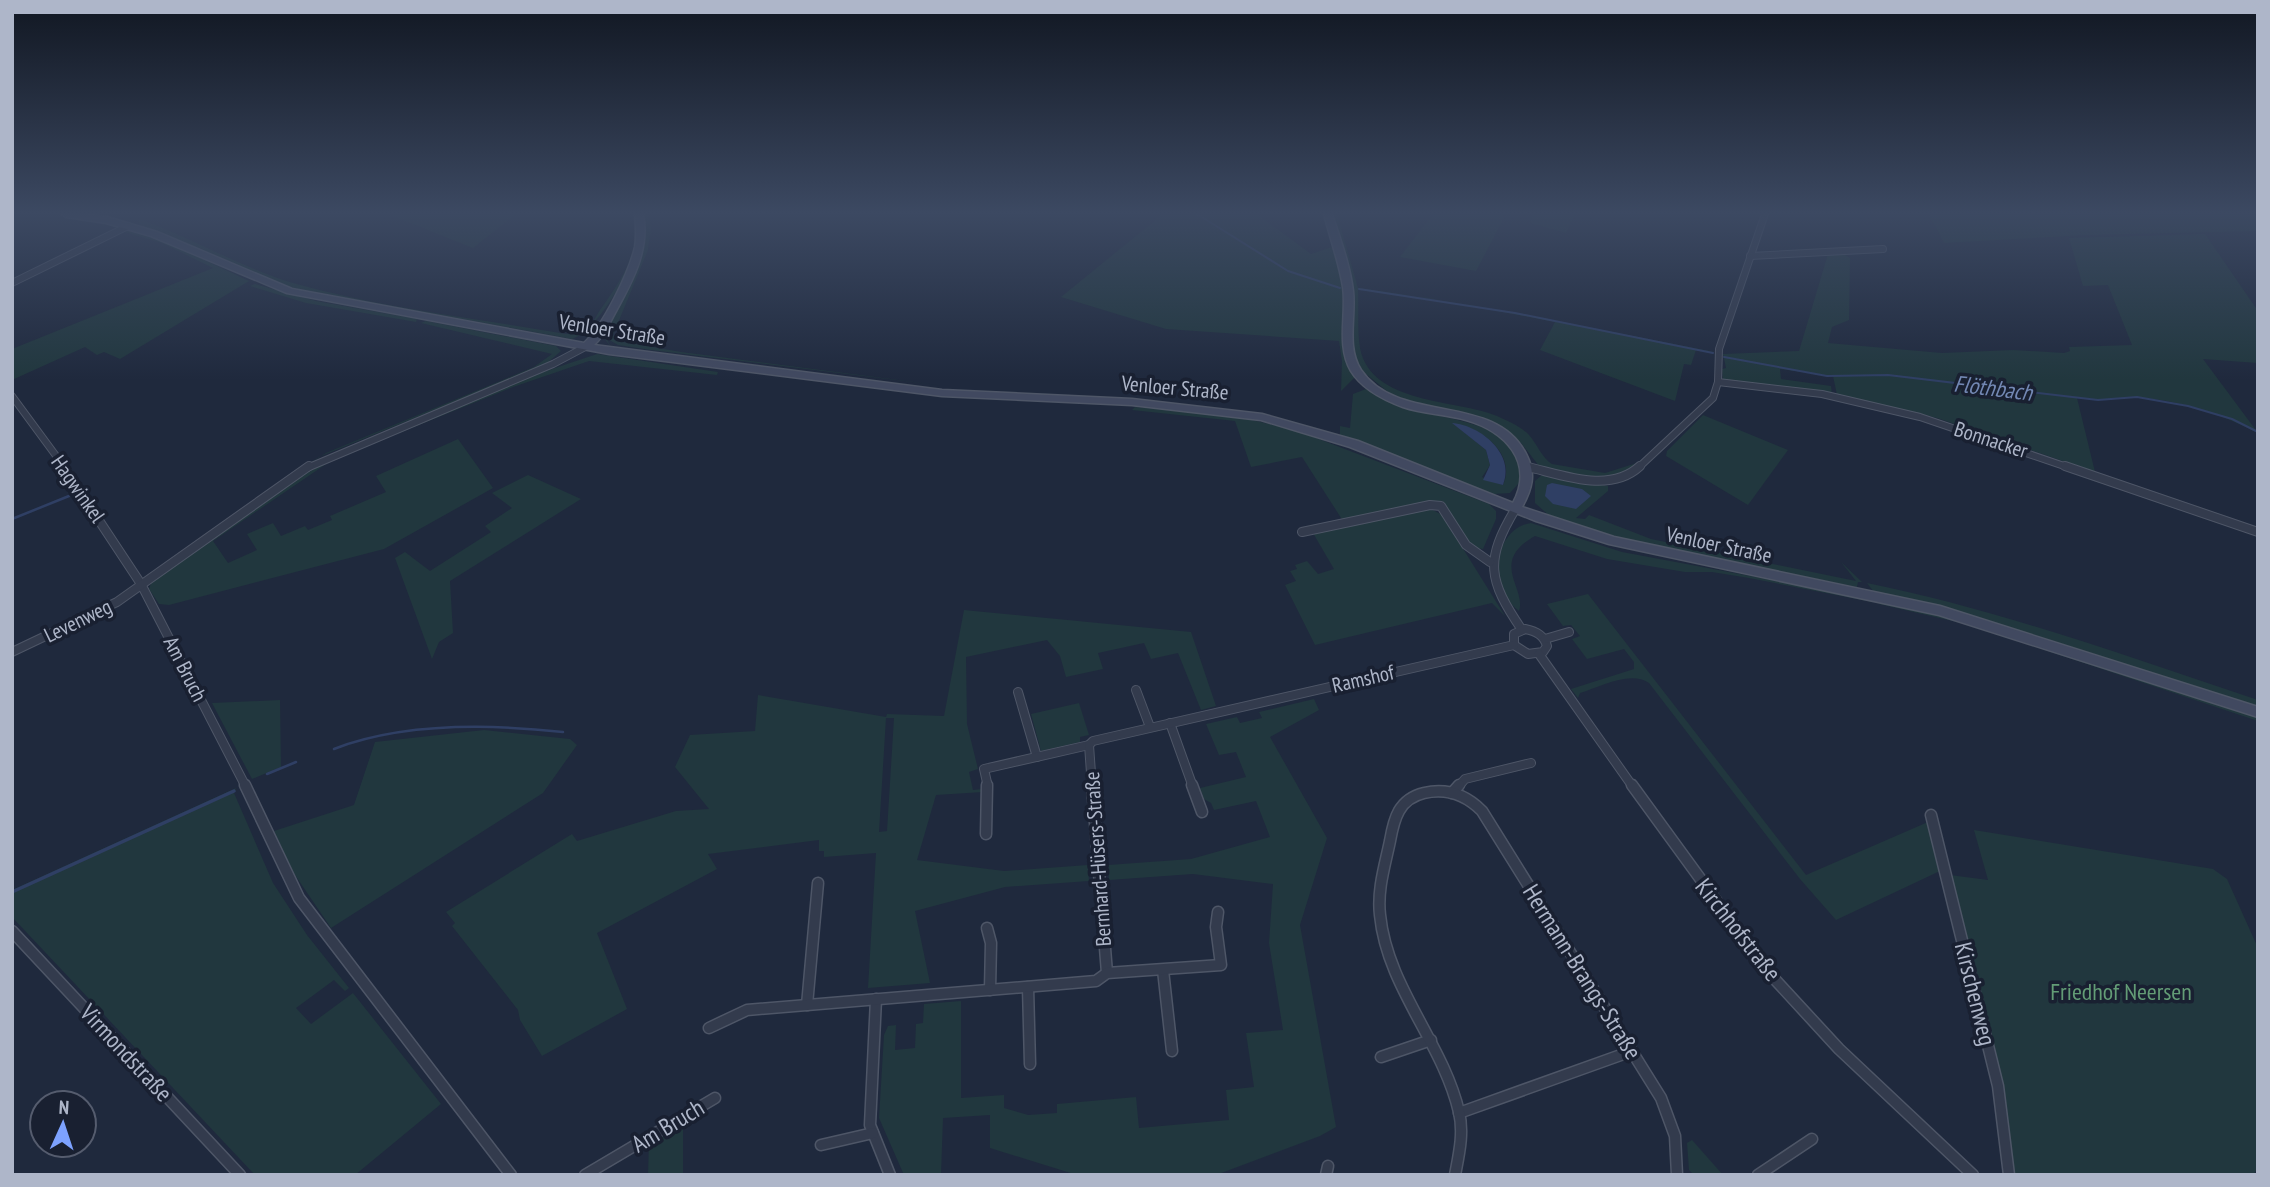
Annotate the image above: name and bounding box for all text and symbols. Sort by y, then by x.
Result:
street label: Venloer Straße [556,308,667,351]
water label: Flöthbach [1952,368,2036,407]
street label: Venloer Straße [1119,369,1230,406]
street label: Bonnacker [1951,415,2032,464]
street label: Hagwinkel [45,450,111,528]
street label: Venloer Straße [1663,520,1774,569]
street label: Levenweg [40,593,116,648]
street label: Am Bruch [158,632,213,706]
street label: Ramshof [1329,658,1397,699]
street label: Bernhard-Hüsers-Straße [1078,771,1117,947]
street label: Kirchhofstraße [1689,872,1788,987]
street label: Hermann-Brangs-Straße [1516,878,1649,1065]
street label: Kirschenweg [1948,939,2003,1049]
park label: Friedhof Neersen [2050,976,2192,1007]
street label: Virmondstraße [73,997,179,1108]
north arrow [28,1089,98,1159]
street label: Am Bruch [626,1092,710,1159]
text: N [58,1095,70,1119]

